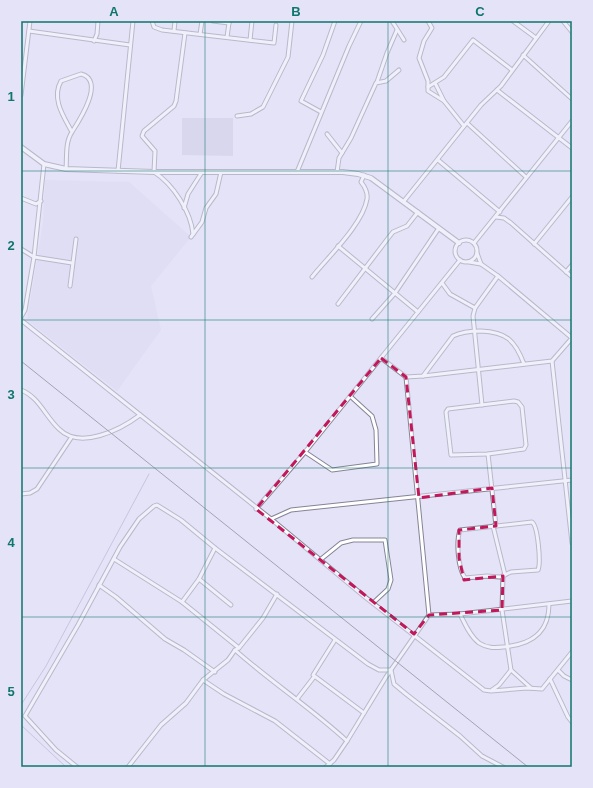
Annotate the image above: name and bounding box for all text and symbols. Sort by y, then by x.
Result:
text: A [109,4,119,19]
text: B [291,4,301,19]
text: C [475,4,485,19]
text: 1 [7,89,15,104]
text: 2 [7,238,15,253]
text: 3 [7,387,15,402]
text: 4 [7,535,15,550]
text: 5 [7,684,15,699]

